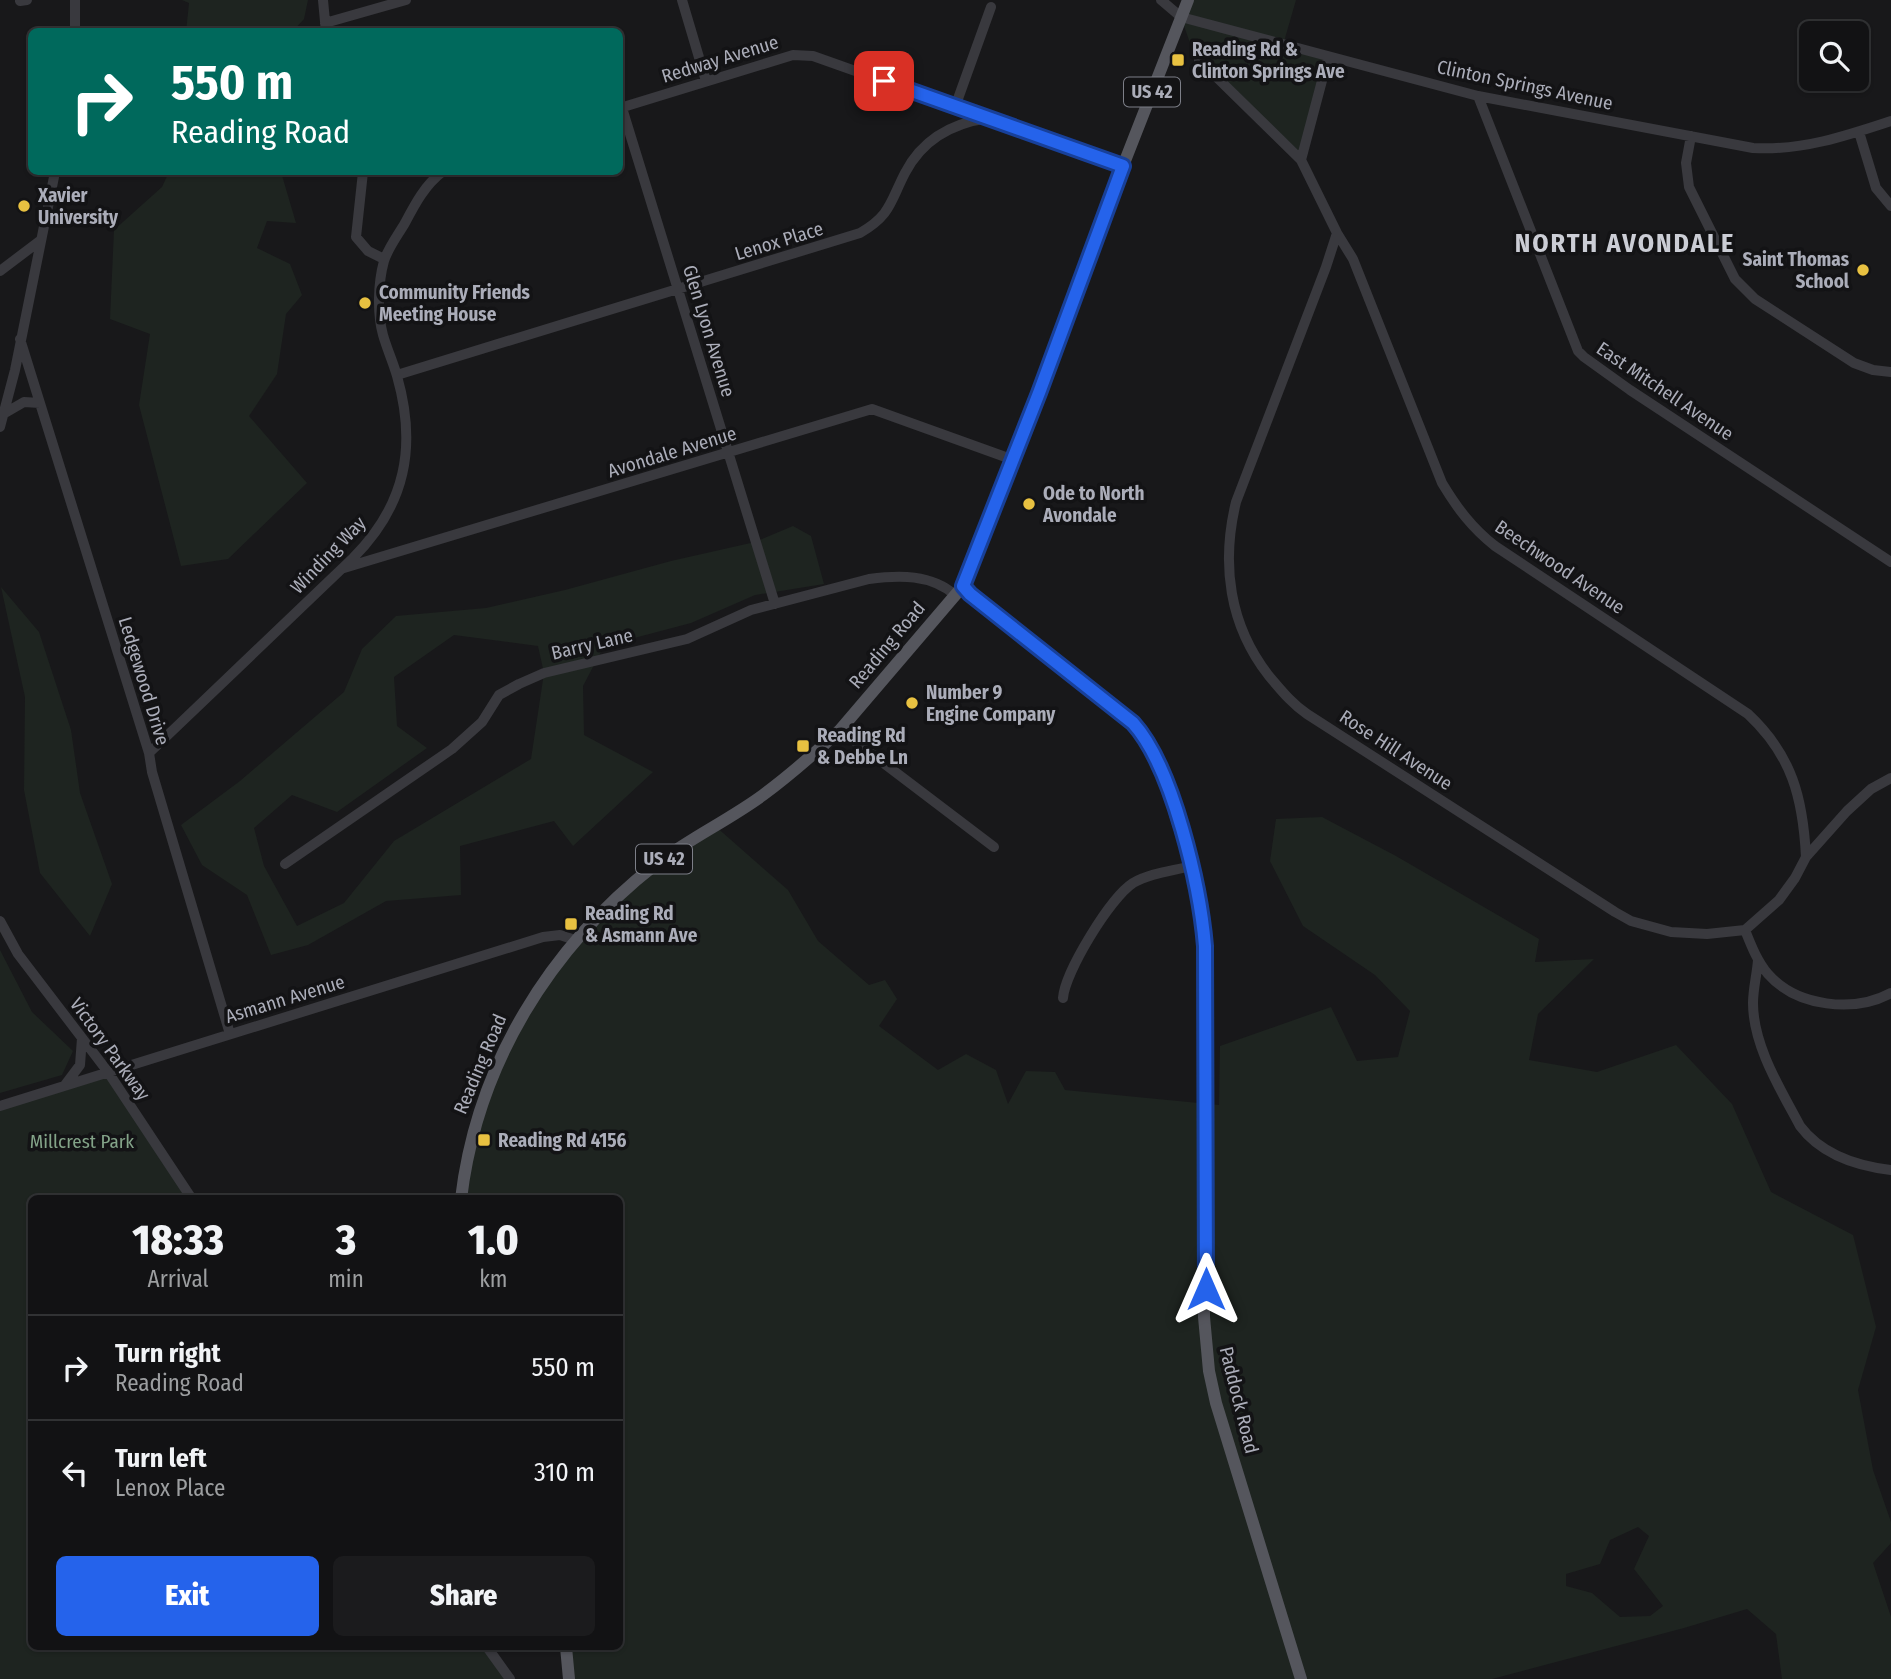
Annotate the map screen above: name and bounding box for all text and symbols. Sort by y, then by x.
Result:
map controls [1799,21,1869,91]
button: search [1799,21,1869,91]
street label: Redway Avenue [659,30,781,88]
place label: Reading Rd & Clinton Springs Ave [1192,38,1345,83]
pin [854,51,914,111]
marker: Reading Rd & Clinton Springs Ave [1170,52,1186,68]
text: 550 m [171,53,293,112]
street label: Clinton Springs Avenue [1435,55,1615,115]
icon: right [56,56,147,147]
icon: arrive [865,62,903,100]
road number: US 42 [1124,78,1180,106]
text: Reading Road [171,113,350,151]
place label: Xavier University [37,184,119,229]
marker: Xavier University [16,198,32,214]
street label: Lenox Place [732,217,826,265]
district label: NORTH AVONDALE [1515,228,1735,259]
place label: Saint Thomas School [1743,248,1850,293]
street label: Glen Lyon Avenue [678,262,740,400]
marker: Saint Thomas School [1855,262,1871,278]
place label: Community Friends Meeting House [379,281,531,326]
marker: Community Friends Meeting House [357,295,373,311]
street label: East Mitchell Avenue [1592,337,1738,445]
street label: Avondale Avenue [605,421,739,483]
place label: Ode to North Avondale [1042,482,1145,527]
marker: Ode to North Avondale [1021,496,1037,512]
street label: Winding Way [285,511,371,598]
street label: Beechwood Avenue [1491,515,1629,619]
street label: Reading Road [844,597,930,693]
street label: Ledgewood Drive [114,614,174,748]
street label: Barry Lane [549,623,635,665]
place label: Number 9 Engine Company [926,681,1056,726]
marker: Number 9 Engine Company [904,695,920,711]
street label: Rose Hill Avenue [1335,705,1457,795]
place label: Reading Rd & Debbe Ln [817,724,908,769]
marker: Reading Rd & Debbe Ln [795,738,811,754]
road number: US 42 [636,844,692,874]
place label: Reading Rd & Asmann Ave [585,902,698,947]
marker: Reading Rd & Asmann Ave [563,916,579,932]
street label: Asmann Avenue [223,970,347,1028]
street label: Victory Parkway [65,993,155,1105]
street label: Reading Road [449,1011,511,1117]
place label: Reading Rd 4156 [498,1129,627,1152]
park label: Millcrest Park [30,1130,134,1153]
marker: Reading Rd 4156 [476,1132,492,1148]
text: 18:33 [132,1215,224,1265]
text: 3 [336,1215,356,1265]
text: 1.0 [468,1215,519,1265]
position arrow [1169,1252,1243,1326]
text: Arrival [148,1265,209,1293]
text: min [328,1265,364,1293]
text: km [479,1265,508,1293]
text: Turn right [115,1338,221,1369]
street label: Paddock Road [1215,1344,1263,1456]
icon: right [56,1349,94,1387]
text: 550 m [532,1352,595,1383]
text: Reading Road [115,1369,244,1397]
text: Turn left [115,1443,207,1474]
icon: left [56,1454,94,1492]
text: 310 m [534,1457,595,1488]
text: Lenox Place [115,1474,225,1502]
button: Exit [56,1556,319,1636]
button: Share [333,1556,595,1636]

